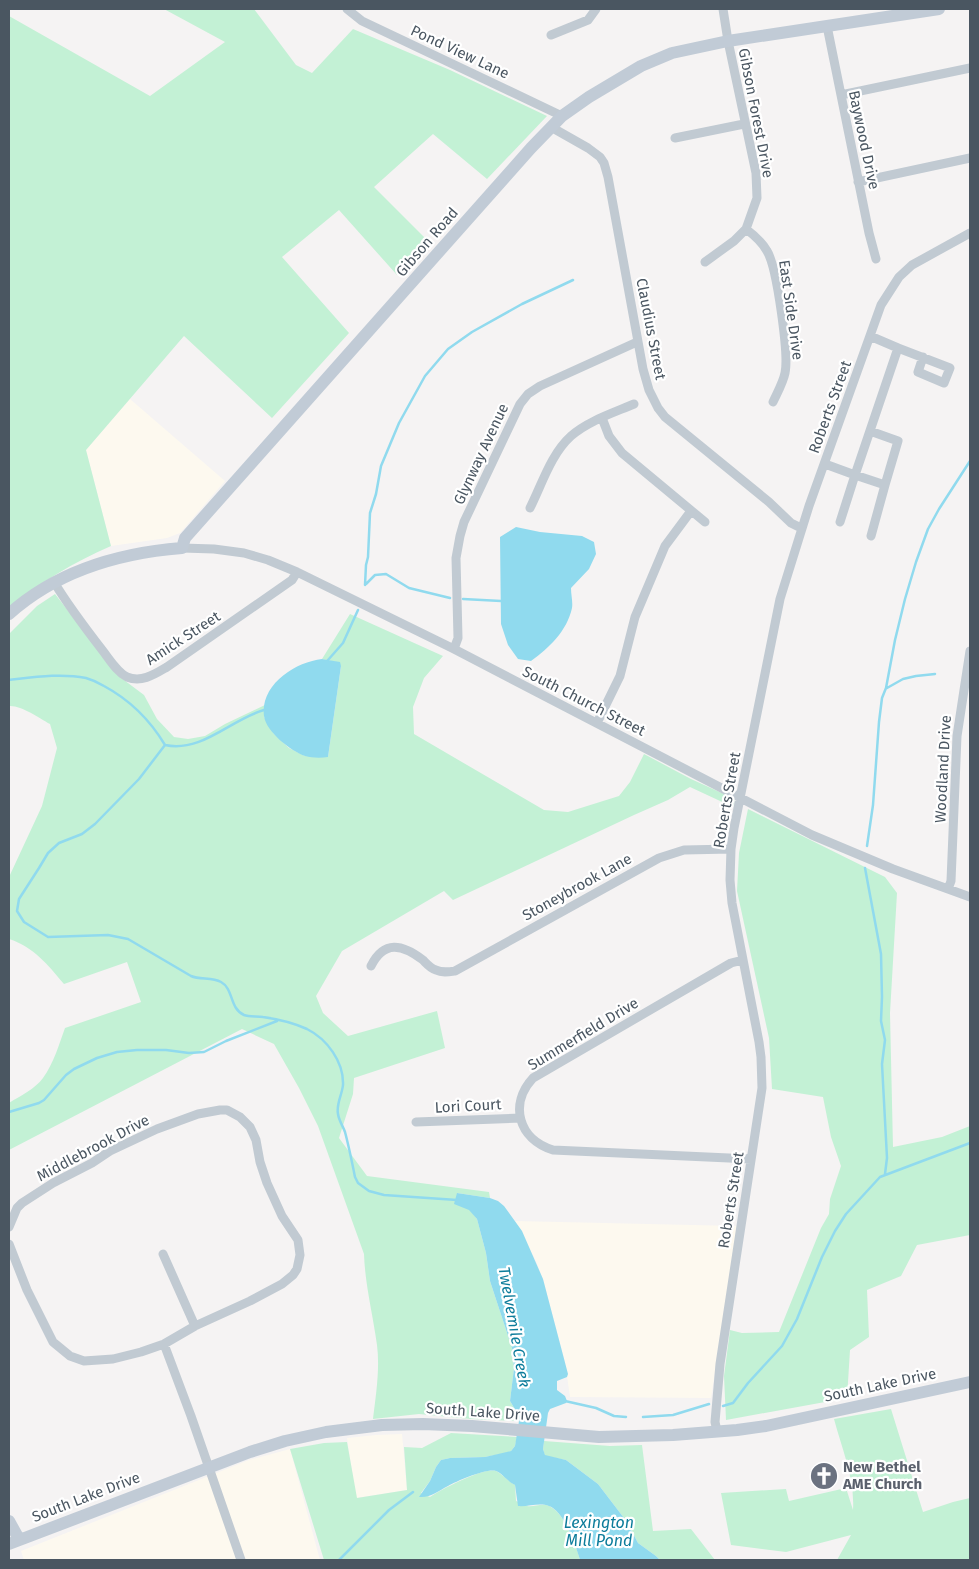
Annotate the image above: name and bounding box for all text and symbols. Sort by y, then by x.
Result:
street label: Pond View Lane [408,21,512,83]
street label: Gibson Forest Drive [735,47,777,179]
street label: Baywood Drive [845,89,883,191]
street label: Gibson Road [392,204,462,280]
street label: East Side Drive [775,259,807,361]
street label: Claudius Street [632,277,670,382]
street label: Roberts Street [805,358,855,456]
street label: Glynway Avenue [450,401,512,507]
street label: Amick Street [142,607,224,669]
street label: South Church Street [520,662,649,740]
street label: Woodland Drive [931,715,955,823]
street label: Roberts Street [710,750,744,850]
street label: Stoneybrook Lane [519,849,635,925]
street label: Summerfield Drive [524,994,642,1074]
street label: Lori Court [434,1095,502,1117]
street label: Middlebrook Drive [34,1111,152,1185]
street label: Roberts Street [714,1150,748,1250]
water label: Twelvemile Creek [495,1265,535,1389]
street label: South Lake Drive [822,1364,938,1406]
street label: South Lake Drive [425,1399,541,1425]
place label: New Bethel AME Church [842,1458,922,1493]
church icon: New Bethel AME Church [809,1461,839,1491]
street label: South Lake Drive [29,1468,143,1526]
water label: Lexington Mill Pond [564,1513,634,1550]

